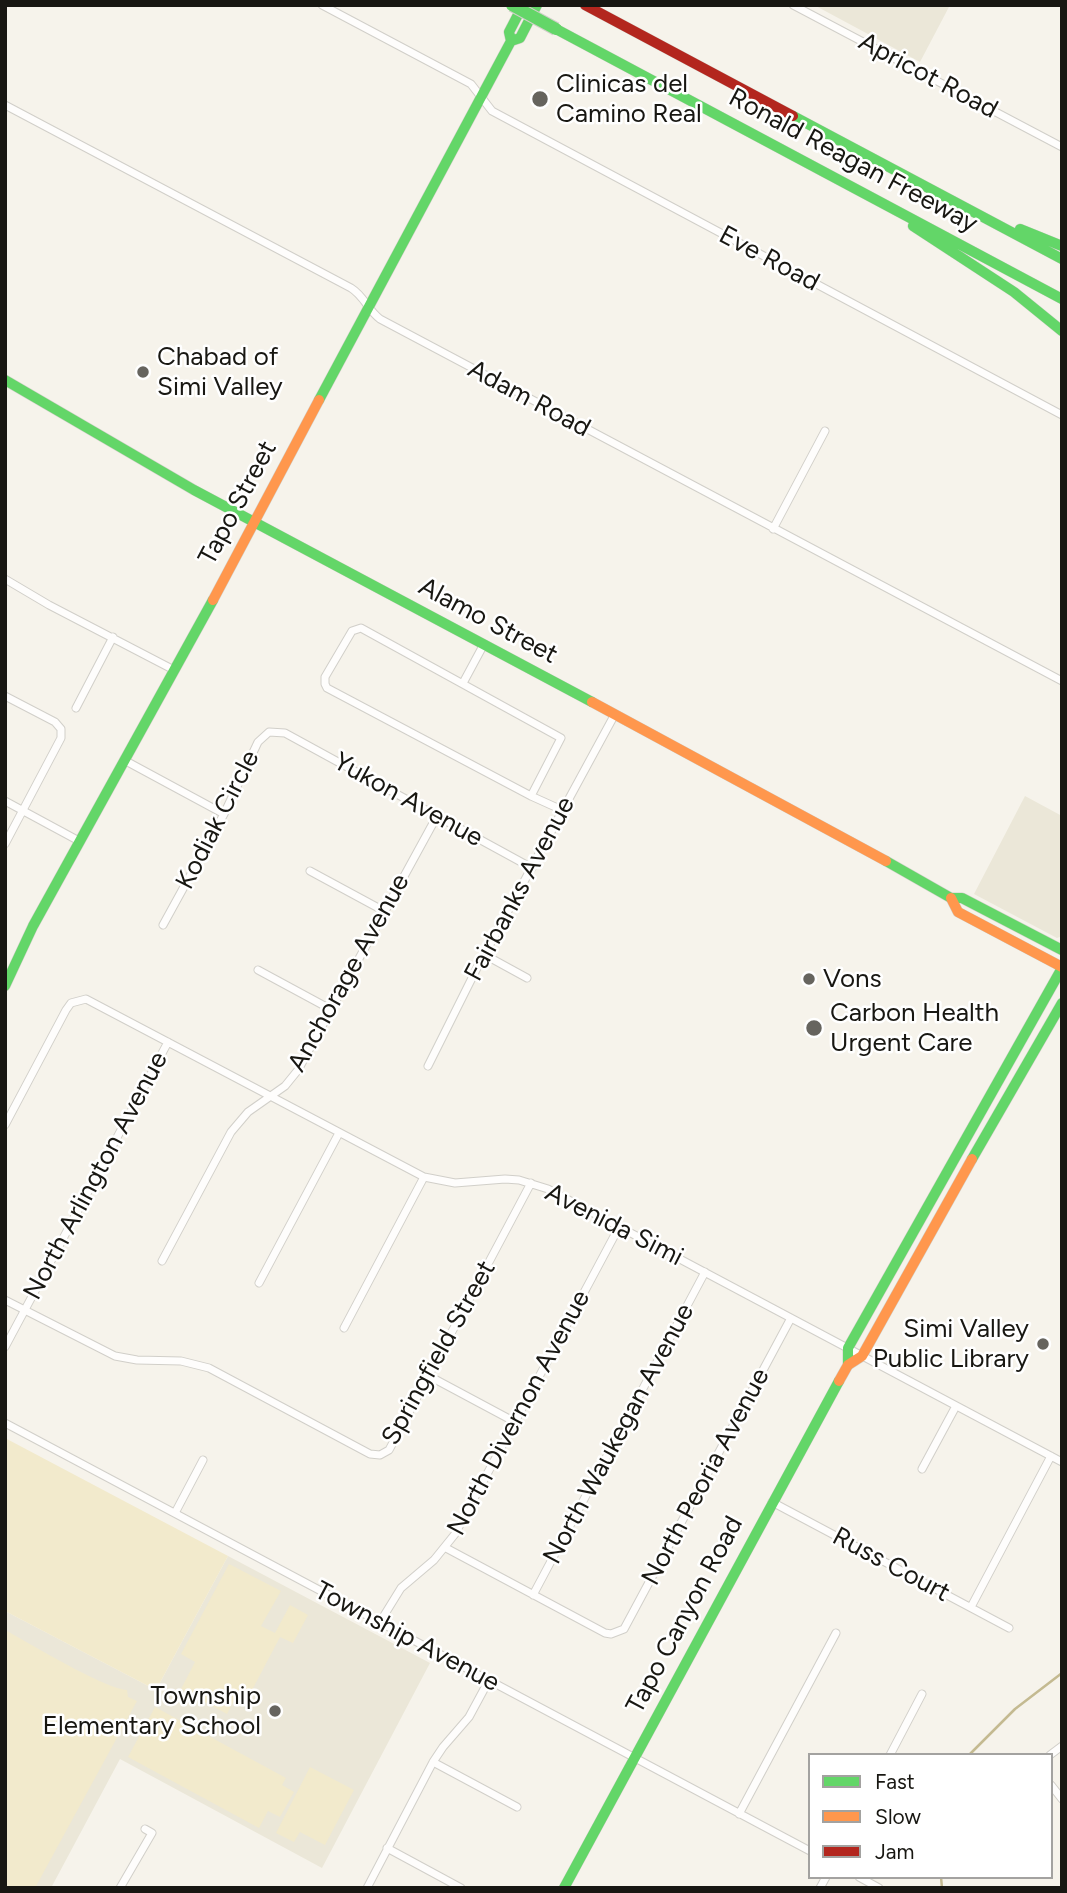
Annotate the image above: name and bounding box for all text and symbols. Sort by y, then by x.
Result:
street label: Apricot Road [853,26,1003,126]
place label: Clinicas del Camino Real [556,68,702,130]
street label: Ronald Reagan Freeway [723,82,983,240]
marker: Clinicas del Camino Real [530,89,550,109]
street label: Eve Road [714,220,824,298]
place label: Chabad of Simi Valley [157,341,283,402]
street label: Adam Road [462,354,596,444]
marker: Chabad of Simi Valley [135,364,151,380]
street label: Tapo Street [192,436,284,570]
street label: Alamo Street [413,571,563,671]
street label: Kodiak Circle [170,745,266,895]
street label: Yukon Avenue [328,746,488,854]
street label: Fairbanks Avenue [458,792,582,986]
street label: Anchorage Avenue [282,869,416,1077]
place label: Vons [823,963,882,995]
marker: Vons [801,971,817,987]
place label: Carbon Health Urgent Care [830,997,999,1058]
marker: Carbon Health Urgent Care [804,1018,824,1038]
street label: North Arlington Avenue [17,1047,175,1305]
street label: Avenida Simi [540,1177,688,1273]
street label: Springfield Street [375,1255,503,1451]
street label: North Divernon Avenue [441,1285,597,1541]
street label: North Waukegan Avenue [537,1299,701,1569]
place label: Simi Valley Public Library [873,1313,1029,1374]
marker: Simi Valley Public Library [1035,1336,1051,1352]
street label: North Peoria Avenue [636,1363,776,1591]
street label: Tapo Canyon Road [620,1511,750,1719]
street label: Russ Court [827,1521,955,1609]
street label: Township Avenue [309,1575,505,1699]
place label: Township Elementary School [43,1680,261,1742]
marker: Township Elementary School [267,1703,283,1719]
legend [808,1753,1053,1879]
text: Fast [875,1769,915,1794]
text: Slow [875,1804,921,1829]
text: Jam [875,1839,914,1864]

